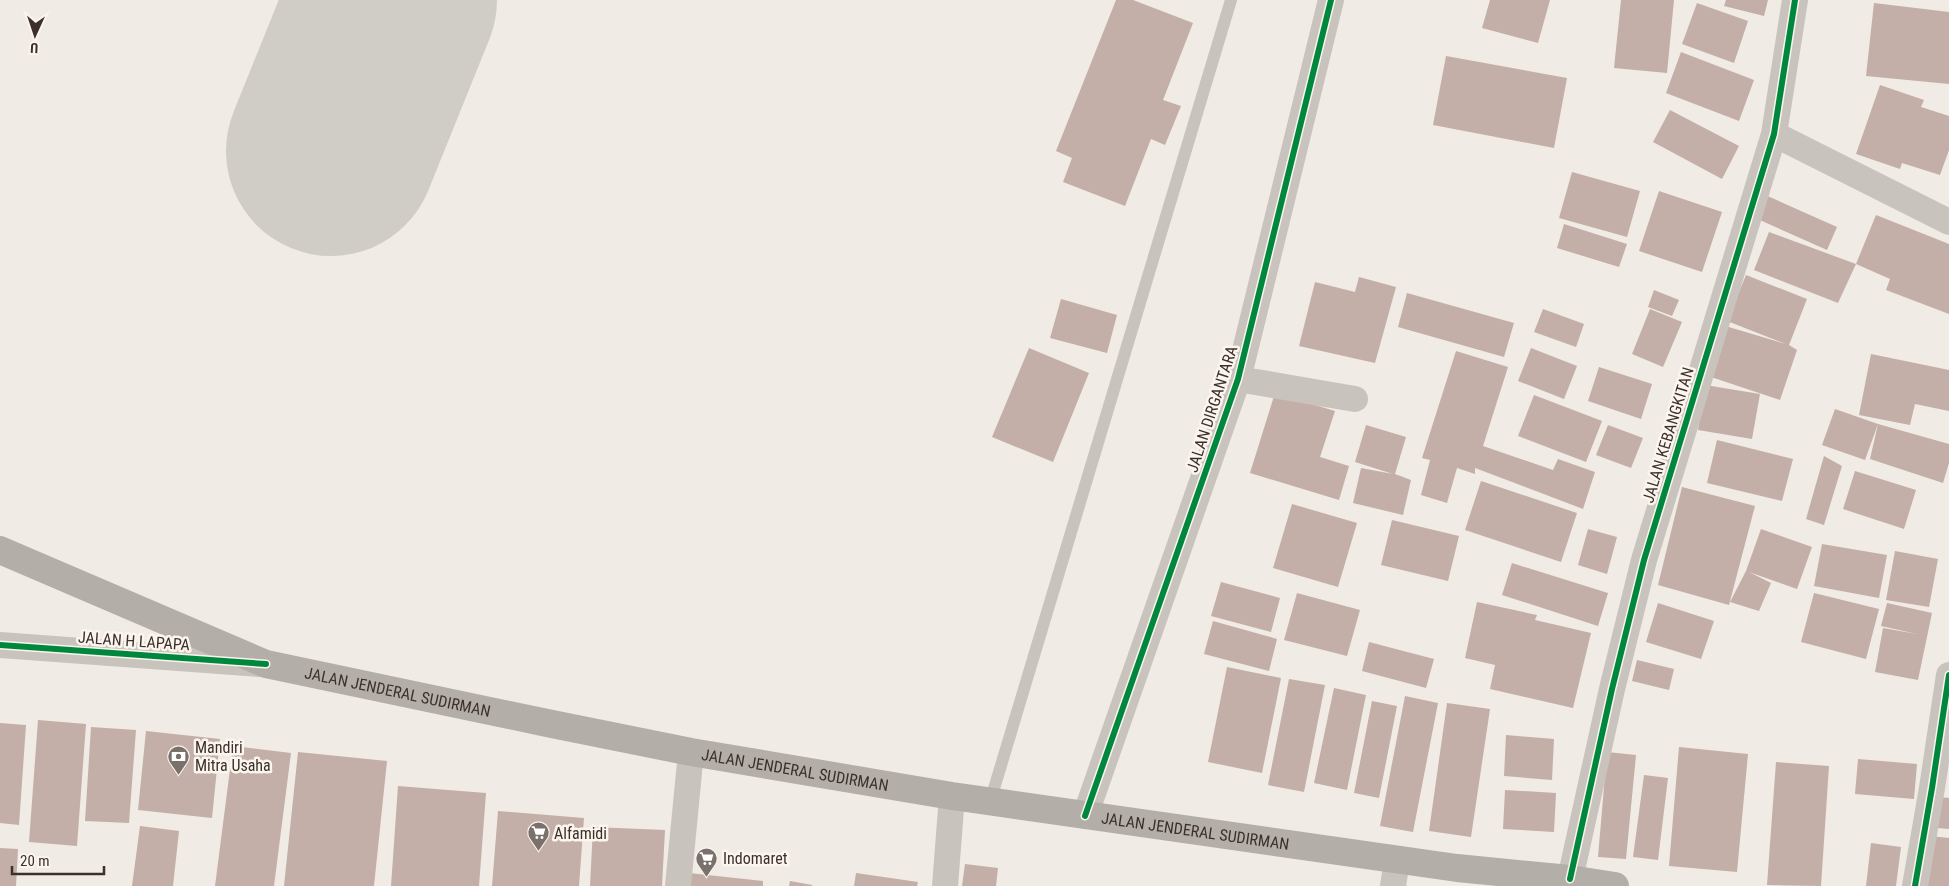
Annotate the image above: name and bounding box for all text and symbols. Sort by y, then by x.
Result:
north arrow [10,10,60,60]
text: U [30,40,39,56]
street label: JALAN DIRGANTARA [1183,343,1241,475]
street label: JALAN KEBANGKITAN [1638,365,1698,505]
street label: JALAN H LAPAPA [77,628,191,654]
street label: JALAN JENDERAL SUDIRMAN [303,663,492,720]
place label: Mandiri Mitra Usaha [195,738,271,775]
bank icon: Mandiri Mitra Usaha [167,744,191,775]
street label: JALAN JENDERAL SUDIRMAN [700,744,890,795]
street label: JALAN JENDERAL SUDIRMAN [1100,808,1291,853]
supermarket icon: Alfamidi [526,821,550,852]
place label: Alfamidi [554,824,607,843]
scale bar [12,844,105,876]
supermarket icon: Indomaret [695,846,719,877]
place label: Indomaret [723,849,788,868]
text: 20 m [20,852,50,870]

